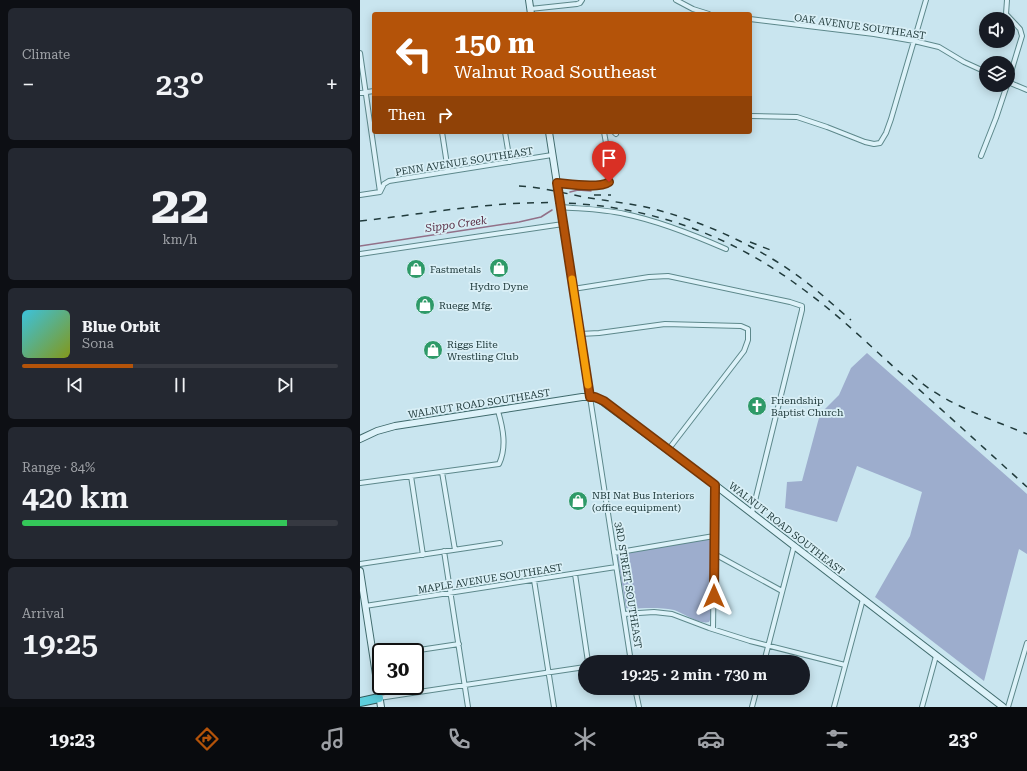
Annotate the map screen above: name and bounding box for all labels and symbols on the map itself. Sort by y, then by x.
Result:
street label: OAK AVENUE SOUTHEAST [793,12,927,41]
pin [592,141,626,182]
street label: PENN AVENUE SOUTHEAST [394,145,534,178]
water label: Sippo Creek [423,214,488,235]
shop icon: Hydro Dyne [488,257,510,279]
shop icon: Fastmetals [405,258,427,280]
place label: Fastmetals [430,264,481,275]
place label: Hydro Dyne [470,281,529,292]
shop icon: Ruegg Mfg. [414,294,436,316]
place label: Ruegg Mfg. [439,300,493,311]
shop icon: Riggs Elite Wrestling Club [422,339,444,361]
place label: Riggs Elite Wrestling Club [447,339,519,362]
street label: WALNUT ROAD SOUTHEAST [407,387,551,420]
church icon: Friendship Baptist Church [746,395,768,417]
place label: Friendship Baptist Church [771,395,844,418]
street label: WALNUT ROAD SOUTHEAST [727,480,847,577]
shop icon: NBI Nat Bus Interiors (office equipment) [567,490,589,512]
place label: NBI Nat Bus Interiors (office equipment) [592,490,694,513]
street label: 3RD STREET SOUTHEAST [613,521,644,649]
street label: MAPLE AVENUE SOUTHEAST [417,562,563,595]
position arrow [693,575,735,617]
speed limit sign: 30 [372,643,424,695]

